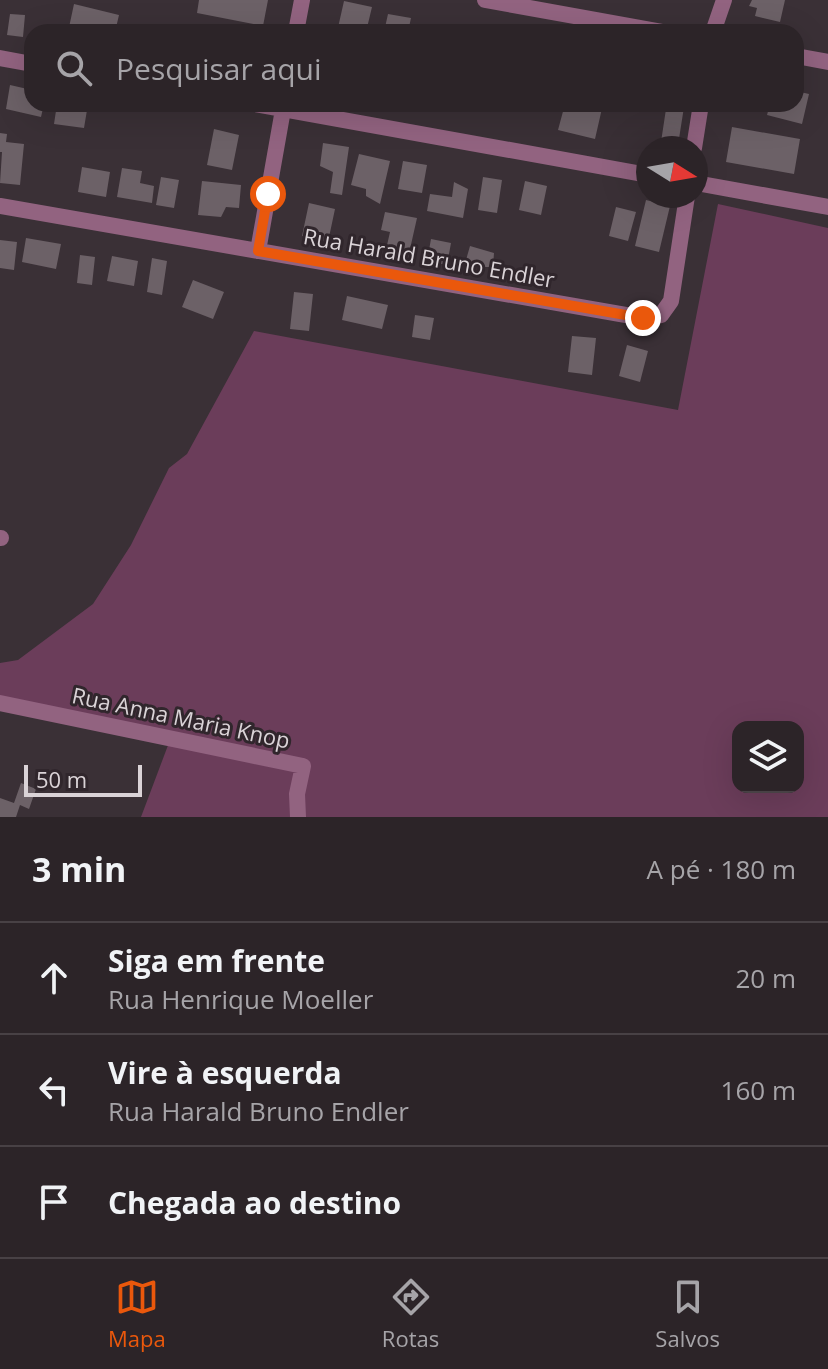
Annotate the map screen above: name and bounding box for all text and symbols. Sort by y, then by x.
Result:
search box [24,24,804,112]
icon: search [52,46,96,90]
text: Pesquisar aqui [116,48,322,89]
north arrow [636,136,708,208]
route start [250,176,286,212]
street label: Rua Harald Bruno Endler [301,220,557,294]
route end [625,300,661,336]
street label: Rua Anna Maria Knop [70,679,293,755]
map controls [732,721,804,793]
button: layers [732,721,804,793]
scale bar [24,761,142,797]
text: 50 m [36,764,87,794]
text: 3 min [32,846,126,892]
text: A pé · 180 m [647,851,796,887]
text: Siga em frente [108,940,325,981]
icon: ahead [32,956,76,1000]
text: 20 m [735,960,796,996]
text: Rua Henrique Moeller [108,981,373,1017]
text: Vire à esquerda [108,1052,342,1093]
icon: left [32,1068,76,1112]
text: 160 m [721,1072,796,1108]
text: Rua Harald Bruno Endler [108,1093,409,1129]
icon: arrive [32,1180,76,1224]
text: Chegada ao destino [108,1182,401,1223]
tab: Mapa [108,1275,166,1353]
tab: Rotas [382,1275,439,1353]
tab: Salvos [655,1275,720,1353]

